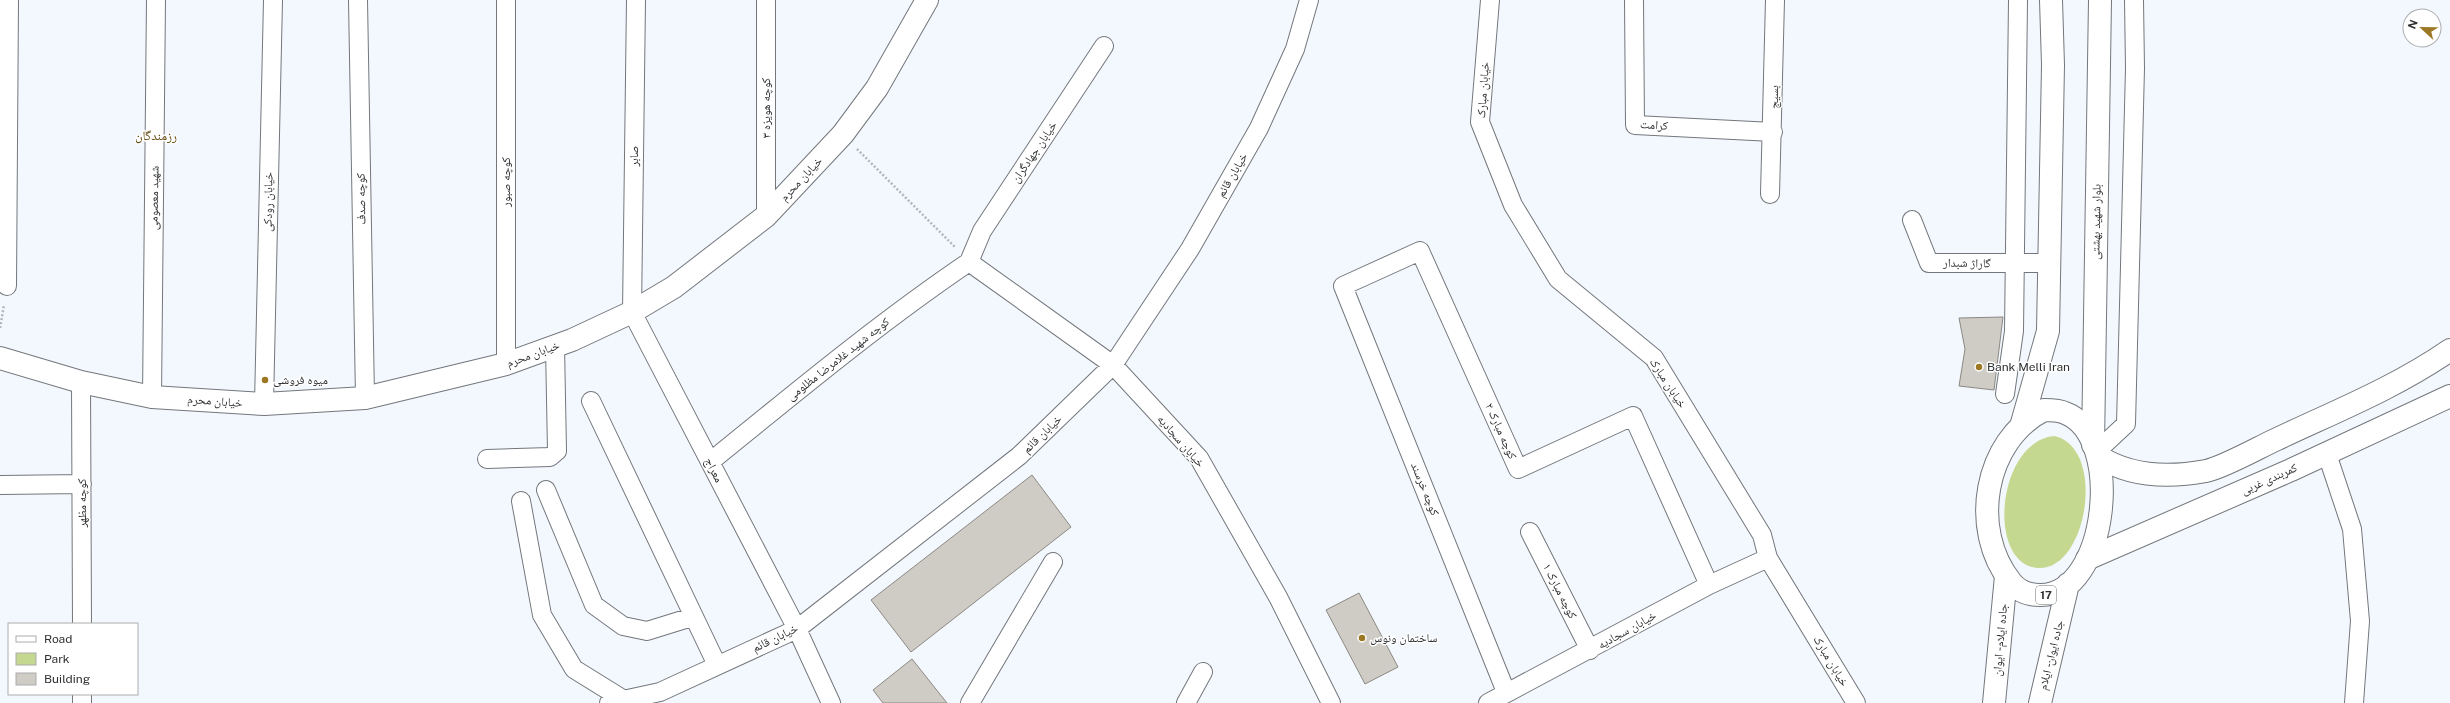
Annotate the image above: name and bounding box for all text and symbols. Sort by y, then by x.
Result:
north arrow [2402,8,2442,48]
text: N [2406,18,2420,30]
street label: خیابان مبارک [1474,61,1492,119]
street label: کوچه هویزه ۳ [759,78,773,138]
street label: بسیج [1767,85,1782,109]
street label: کرامت [1640,117,1668,133]
street label: خیابان جهادگران [1008,118,1060,186]
district label: رزمندگان [135,128,177,144]
street label: صابر [627,146,642,167]
street label: خیابان قائم [1214,150,1251,200]
street label: خیابان محرم [777,154,826,205]
street label: کوچه صبور [499,157,513,208]
street label: شهید معصومی [146,166,162,230]
street label: خیابان رودکی [260,172,276,232]
street label: کوچه صدف [354,173,368,225]
street label: بلوار شهید بهشتی [2088,184,2104,260]
street label: گاراژ شبدار [1942,256,1991,271]
street label: کوچه شهید غلامرضا مظلومی [784,315,892,404]
street label: خیابان محرم [505,338,562,371]
street label: خیابان مبارک [1646,355,1689,411]
place label: Bank Melli Iran [1987,360,2070,374]
marker: Bank Melli Iran [1974,362,1984,372]
place label: میوه فروشی [273,373,328,387]
marker: میوه فروشی [260,375,270,385]
street label: خیابان محرم [187,392,244,411]
street label: کوچه مبارک ۲ [1482,401,1520,462]
street label: خیابان قائم [1020,412,1065,457]
street label: خیابان سجادیه [1154,412,1208,471]
street label: معراج [702,455,726,485]
street label: کوچه خرسند [1408,460,1442,518]
street label: کمربندی غربی [2239,460,2299,498]
street label: کوچه مظهر [75,478,89,529]
street label: کوچه مبارک ۱ [1540,561,1580,621]
road number: 17 [2036,586,2056,604]
street label: جاده ایلام - ایوان [1990,603,2011,677]
street label: خیابان سجادیه [1595,608,1659,652]
street label: جاده ایوان- ایلام [2036,618,2068,692]
street label: خیابان قائم [750,621,801,656]
legend [8,623,138,695]
place label: ساختمان ونوس [1370,631,1438,645]
text: Road [44,632,72,646]
marker: ساختمان ونوس [1357,633,1367,643]
street label: خیابان مبارک [1810,633,1852,689]
text: Park [44,652,70,666]
text: Building [44,672,90,686]

